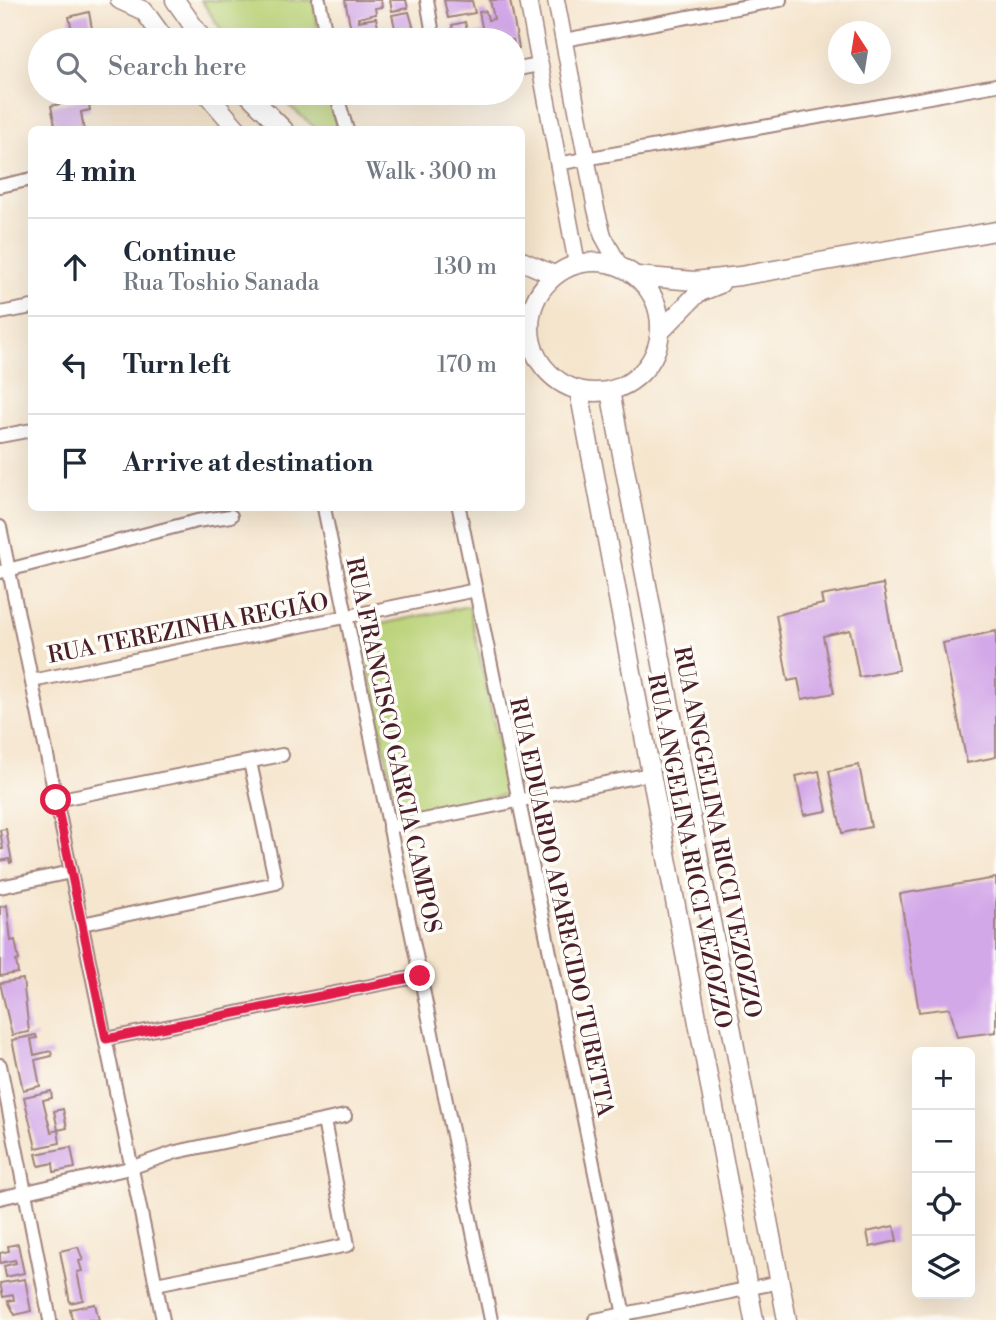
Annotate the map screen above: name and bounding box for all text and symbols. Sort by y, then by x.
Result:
north arrow [828,21,891,84]
search box [28,28,525,105]
icon: search [52,48,90,86]
text: Search here [108,51,247,83]
text: 4 min [56,153,136,191]
text: Walk · 300 m [366,158,497,186]
text: Continue [123,237,236,269]
icon: ahead [56,248,94,286]
text: 130 m [434,253,497,281]
text: Rua Toshio Sanada [123,269,319,297]
icon: left [56,346,94,384]
text: Turn left [123,349,231,381]
text: 170 m [437,351,497,379]
icon: arrive [56,444,94,482]
text: Arrive at destination [123,447,373,479]
street label: RUA FRANCISCO GARCIA CAMPOS [339,555,447,936]
street label: RUA TEREZINHA REGIÃO [45,586,331,670]
street label: RUA ANGGELINA RICCI VEZOZZO [667,644,767,1020]
street label: RUA ANGELINA RICCI VEZOZZO [641,671,737,1031]
street label: RUA EDUARDO APARECIDO TURETTA [503,695,619,1120]
route start [40,784,71,815]
route end [404,960,435,991]
map controls [912,1047,975,1299]
button: + [912,1047,975,1110]
button: − [912,1110,975,1173]
button: locate [912,1173,975,1236]
button: layers [912,1236,975,1299]

